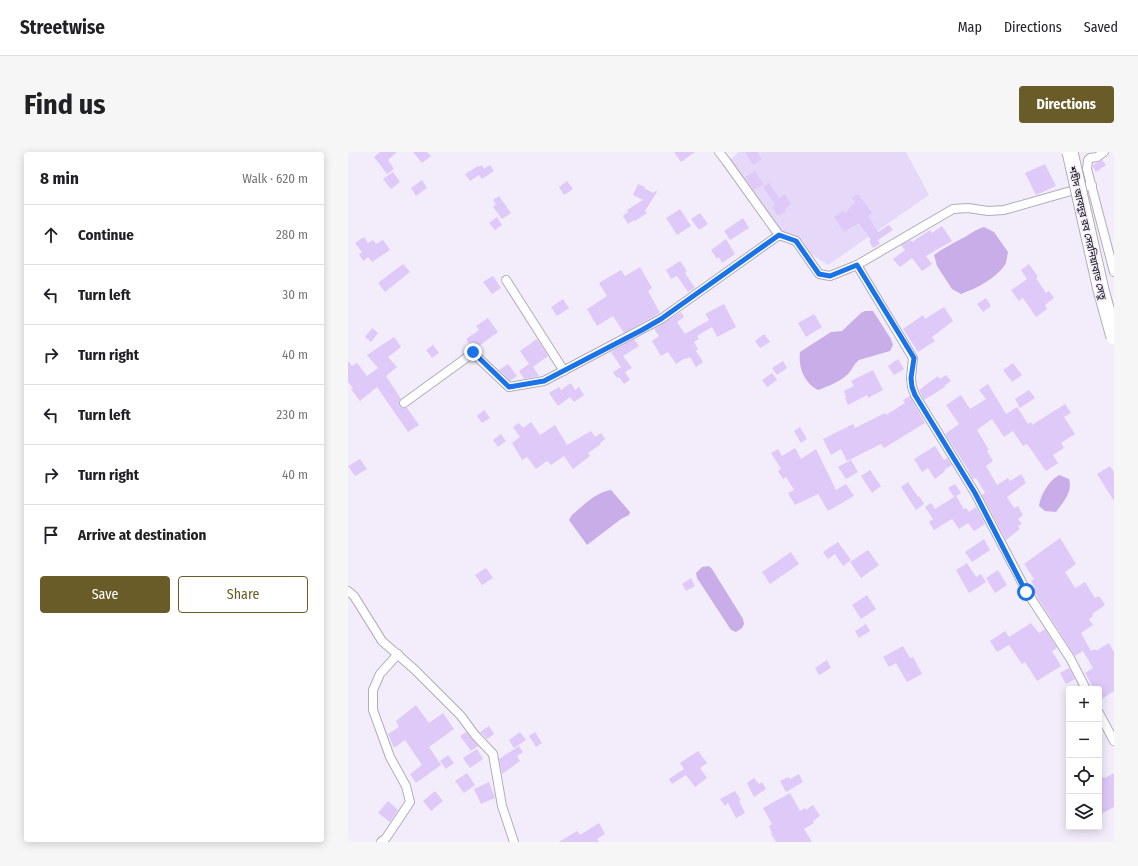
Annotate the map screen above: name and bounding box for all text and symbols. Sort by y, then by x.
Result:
text: Streetwise [20,16,105,39]
text: Map [958,19,982,36]
text: Directions [1004,19,1062,36]
text: Saved [1084,19,1118,36]
button: Directions [1019,86,1114,123]
text: Find us [24,88,106,121]
street label: শহীদ আবদুর রব সেরনিয়াবাত সেতু [1066,164,1108,302]
text: 8 min [40,168,79,189]
text: Walk · 620 m [242,171,308,186]
icon: ahead [40,224,62,246]
text: Continue [78,226,134,244]
text: 280 m [276,227,308,242]
icon: left [40,284,62,306]
text: Turn left [78,286,131,304]
text: 30 m [282,287,308,302]
route end [464,343,482,361]
icon: right [40,344,62,366]
text: Turn right [78,346,139,364]
text: 40 m [282,347,308,362]
icon: left [40,404,62,426]
text: Turn left [78,406,131,424]
text: 230 m [277,407,308,422]
icon: right [40,464,62,486]
text: Turn right [78,466,139,484]
text: 40 m [282,467,308,482]
icon: arrive [40,524,62,546]
text: Arrive at destination [78,526,206,544]
button: Save [40,576,170,613]
button: Share [178,576,308,613]
route start [1017,583,1035,601]
map controls [1066,686,1102,830]
button: + [1066,686,1102,722]
button: − [1066,722,1102,758]
button: locate [1066,758,1102,794]
button: layers [1066,794,1102,830]

